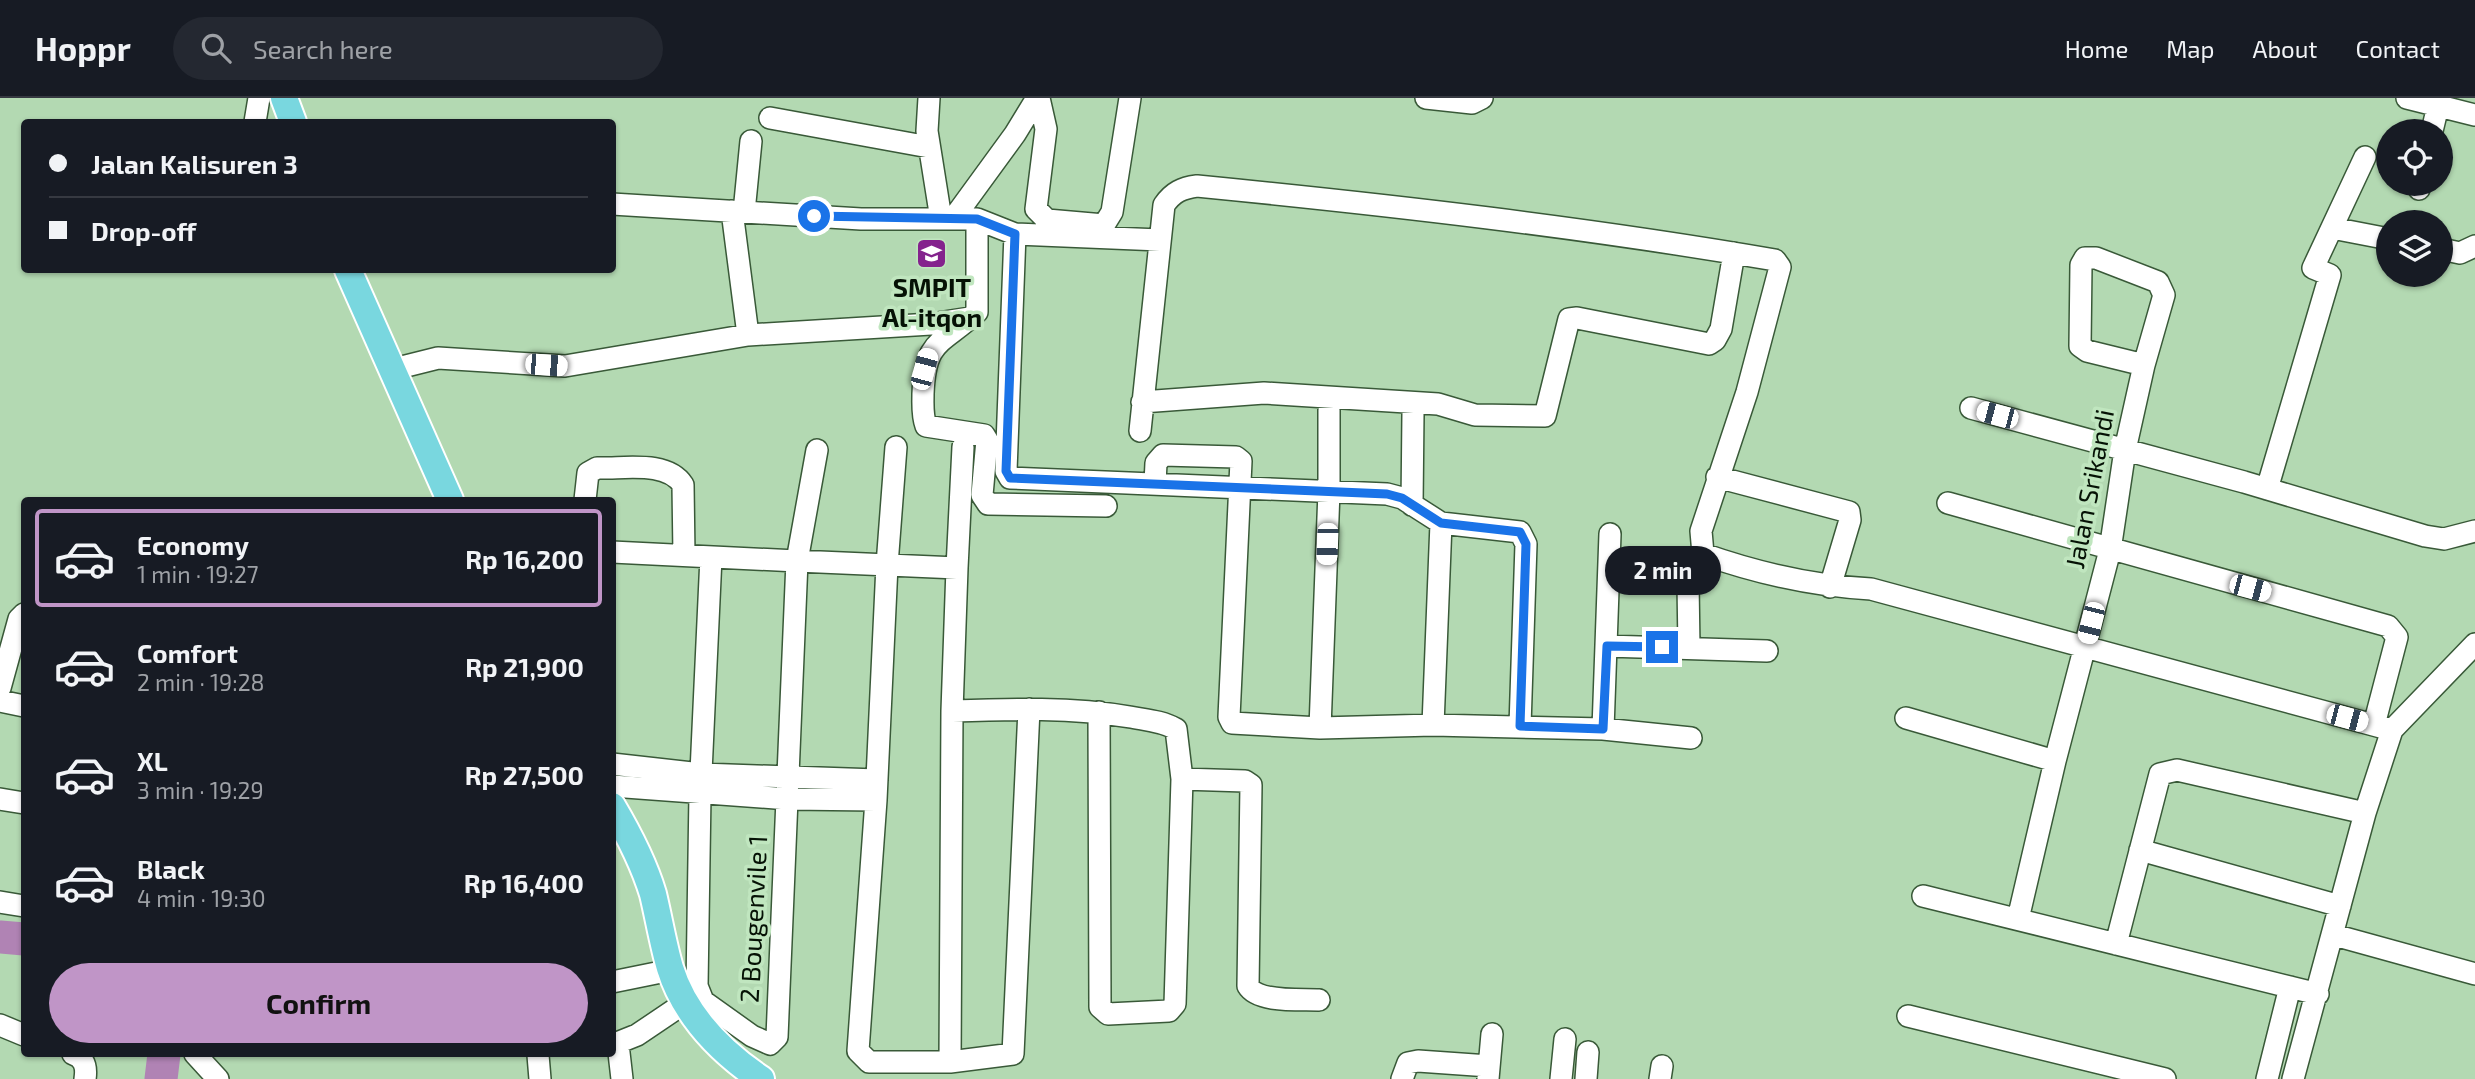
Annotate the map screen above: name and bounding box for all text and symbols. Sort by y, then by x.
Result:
search box [173,17,663,80]
text: Hoppr [35,28,131,68]
icon: search [197,29,235,67]
text: Search here [253,33,393,64]
text: Home [2065,34,2128,63]
text: Map [2166,34,2214,63]
text: About [2252,34,2318,63]
text: Contact [2356,34,2440,63]
map controls [2376,119,2453,287]
button: locate [2376,119,2453,196]
text: Jalan Kalisuren 3 [91,148,298,179]
route start [798,200,830,232]
button: layers [2376,210,2453,287]
text: Drop-off [91,215,196,246]
school or university icon: SMPIT Al-itqon [915,236,949,270]
place label: SMPIT Al-itqon [882,271,982,332]
car [909,346,940,392]
car [525,353,568,377]
car [1974,399,2021,431]
street label: Jalan Srikandi [2058,407,2119,571]
car [1316,523,1339,565]
icon: car [53,527,116,590]
text: Economy [137,529,249,560]
text: Rp 16,200 [465,543,584,574]
callout: 2 min [1604,546,1720,594]
text: 2 min [1634,556,1692,584]
text: 1 min · 19:27 [137,560,259,588]
car [2227,572,2274,604]
car [2076,600,2107,646]
route end [1646,631,1678,663]
icon: car [53,635,116,698]
text: Comfort [137,637,238,668]
text: Rp 21,900 [465,651,584,682]
text: 2 min · 19:28 [137,668,265,696]
car [2324,702,2371,734]
icon: car [53,743,116,806]
text: XL [137,745,168,776]
text: Rp 27,500 [465,759,584,790]
text: 3 min · 19:29 [137,776,264,804]
street label: 2 Bougenvile 1 [733,834,772,1003]
icon: car [53,851,116,914]
text: Black [137,853,205,884]
text: Rp 16,400 [464,867,584,898]
text: 4 min · 19:30 [137,884,266,912]
button: Confirm [49,963,588,1043]

